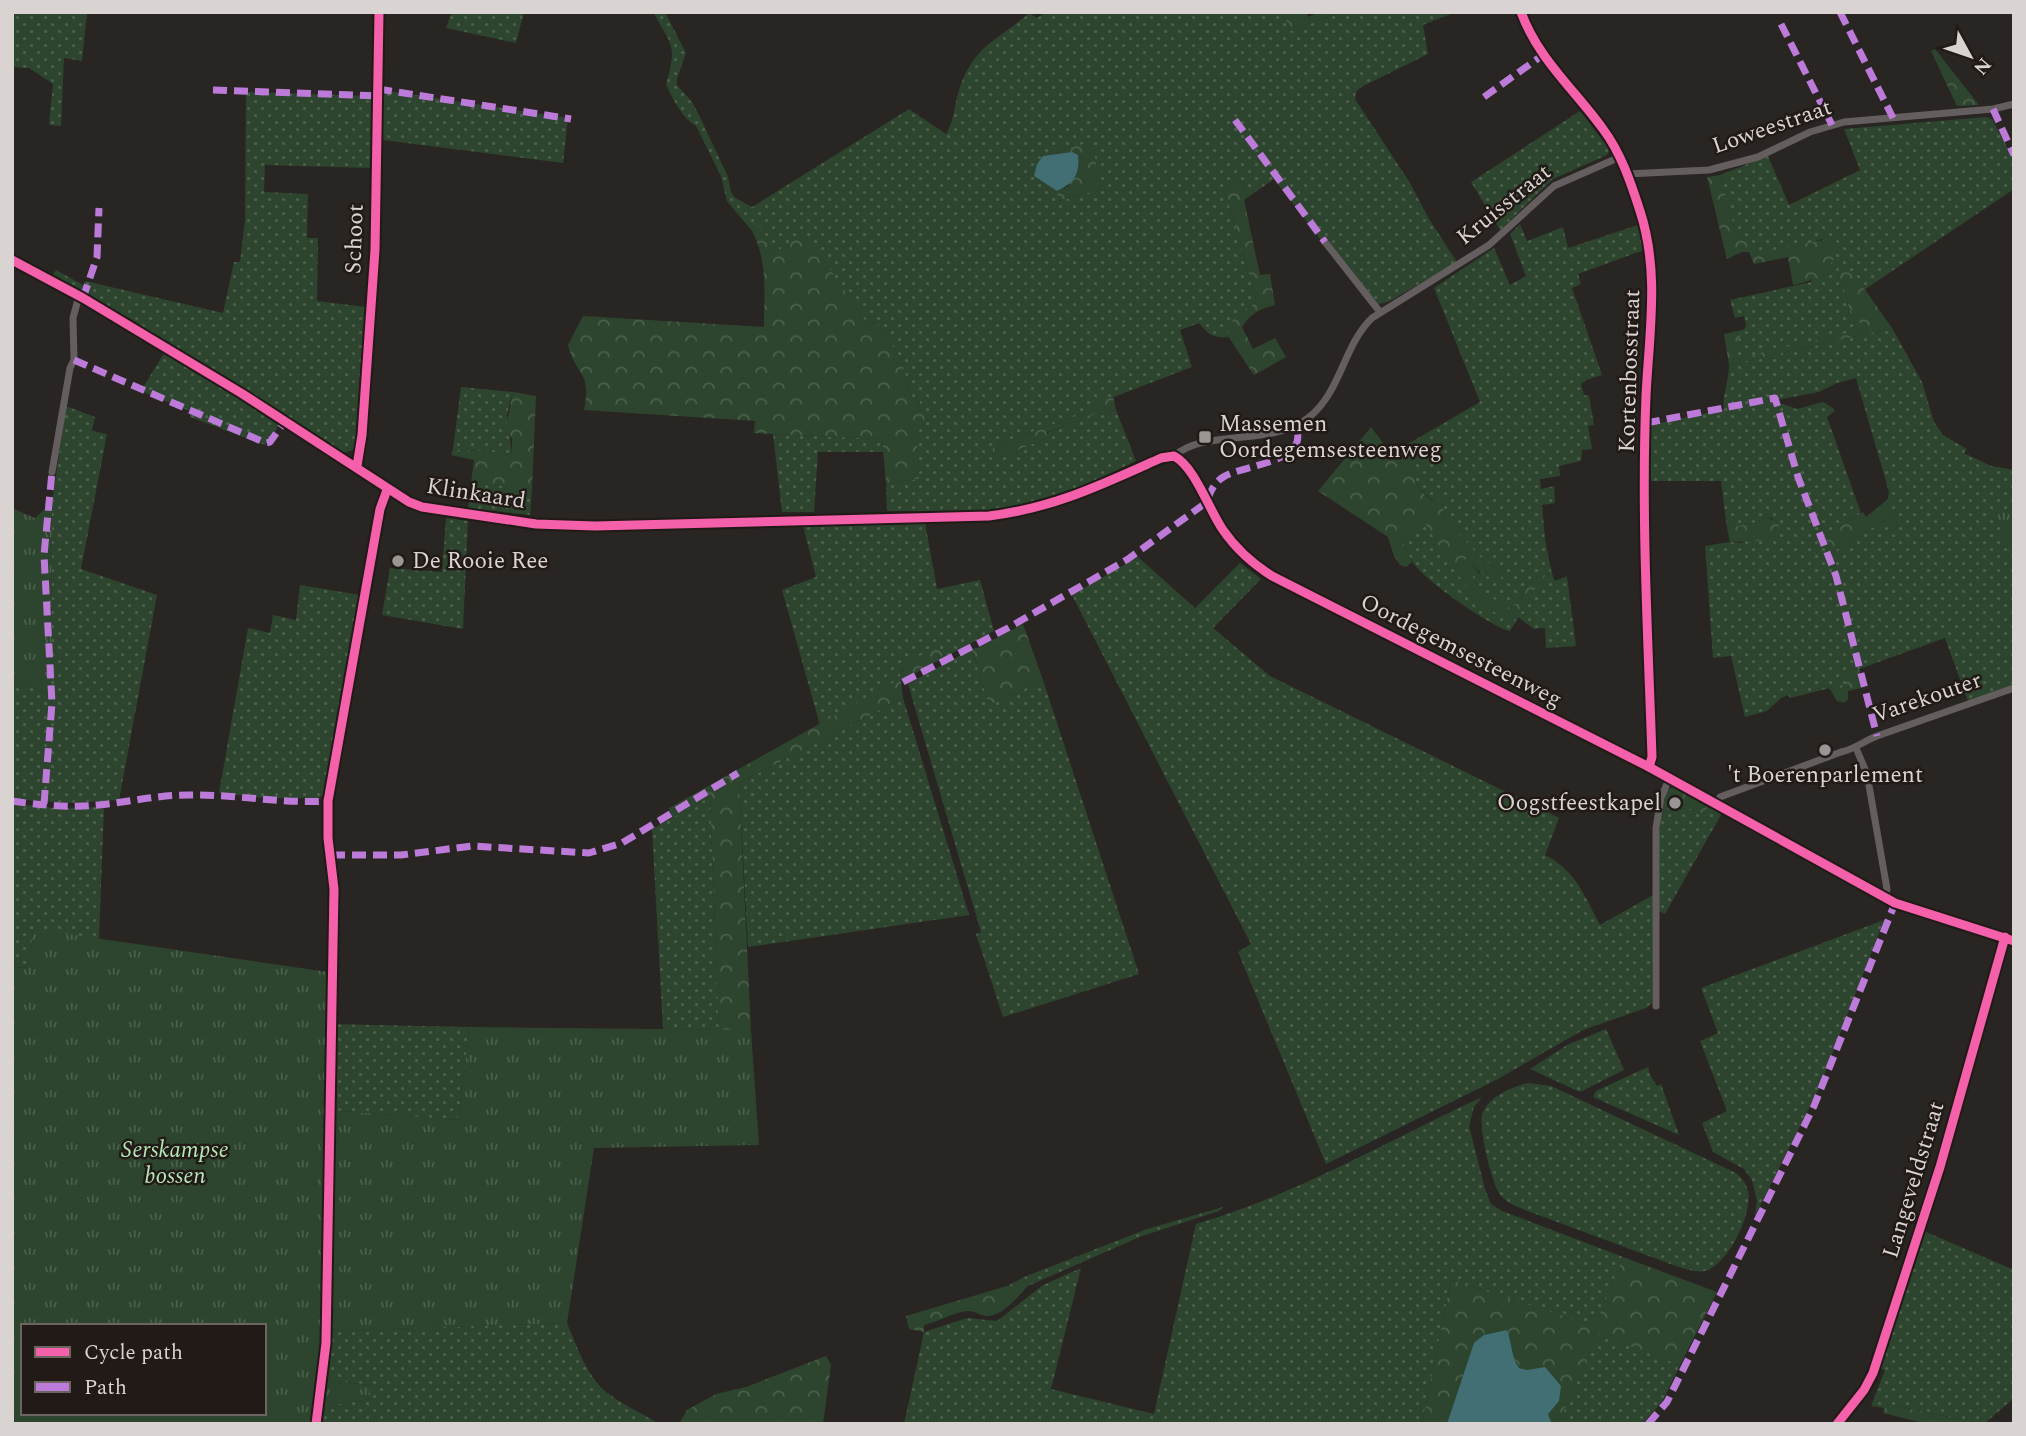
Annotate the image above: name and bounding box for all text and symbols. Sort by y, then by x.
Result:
north arrow [1935,21,2005,91]
text: N [1966,51,1998,81]
street label: Loweestraat [1707,90,1837,164]
street label: Kruisstraat [1449,156,1559,254]
street label: Schoot [336,203,374,275]
street label: Kortenbosstraat [1610,289,1650,453]
place label: Massemen Oordegemsesteenweg [1219,407,1442,468]
marker: Massemen Oordegemsesteenweg [1197,429,1213,445]
street label: Klinkaard [424,469,528,519]
place label: De Rooie Ree [412,544,548,579]
marker: De Rooie Ree [390,553,406,569]
street label: Oordegemsesteenweg [1354,585,1568,717]
street label: Varekouter [1868,663,1986,733]
marker: 't Boerenparlement [1817,742,1833,758]
place label: 't Boerenparlement [1727,758,1923,793]
place label: Oogstfeestkapel [1497,786,1661,821]
marker: Oogstfeestkapel [1667,795,1683,811]
street label: Langeveldstraat [1874,1097,1954,1263]
park label: Serskampse bossen [121,1133,229,1194]
legend [21,1324,266,1415]
text: Cycle path [84,1337,183,1369]
text: Path [84,1372,127,1404]

